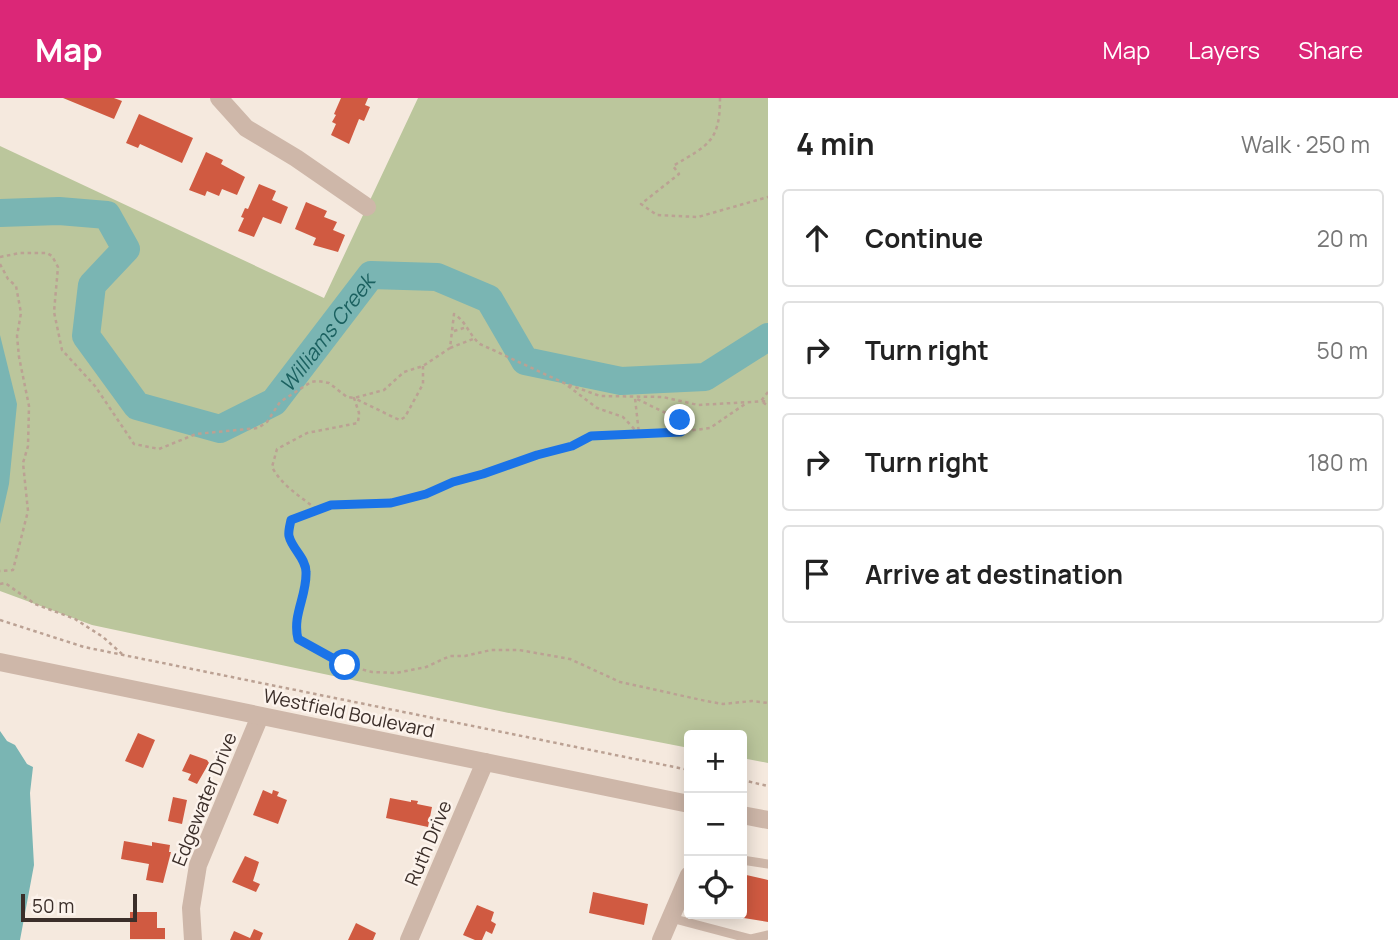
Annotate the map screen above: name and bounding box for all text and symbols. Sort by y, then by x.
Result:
text: Map [35,27,103,72]
text: Map [1103,33,1150,66]
text: Layers [1188,33,1260,66]
text: Share [1298,33,1363,66]
text: 4 min [796,123,874,164]
text: Walk · 250 m [1241,128,1370,160]
icon: ahead [798,219,836,257]
text: Continue [865,220,983,256]
text: 20 m [1317,222,1368,254]
water label: Williams Creek [273,266,382,397]
icon: right [798,331,836,369]
text: Turn right [865,332,989,368]
text: 50 m [1317,334,1368,366]
route end [664,404,695,435]
icon: right [798,443,836,481]
text: Turn right [865,444,989,480]
text: 180 m [1308,446,1368,478]
icon: arrive [798,555,836,593]
text: Arrive at destination [865,556,1123,592]
route start [329,649,360,680]
street label: Westfield Boulevard [261,682,437,744]
street label: Edgewater Drive [165,728,243,870]
map controls [684,730,747,919]
button: + [684,730,747,793]
button: − [684,793,747,856]
street label: Ruth Drive [398,796,458,890]
button: locate [684,856,747,919]
scale bar [21,891,136,923]
text: 50 m [32,893,74,919]

